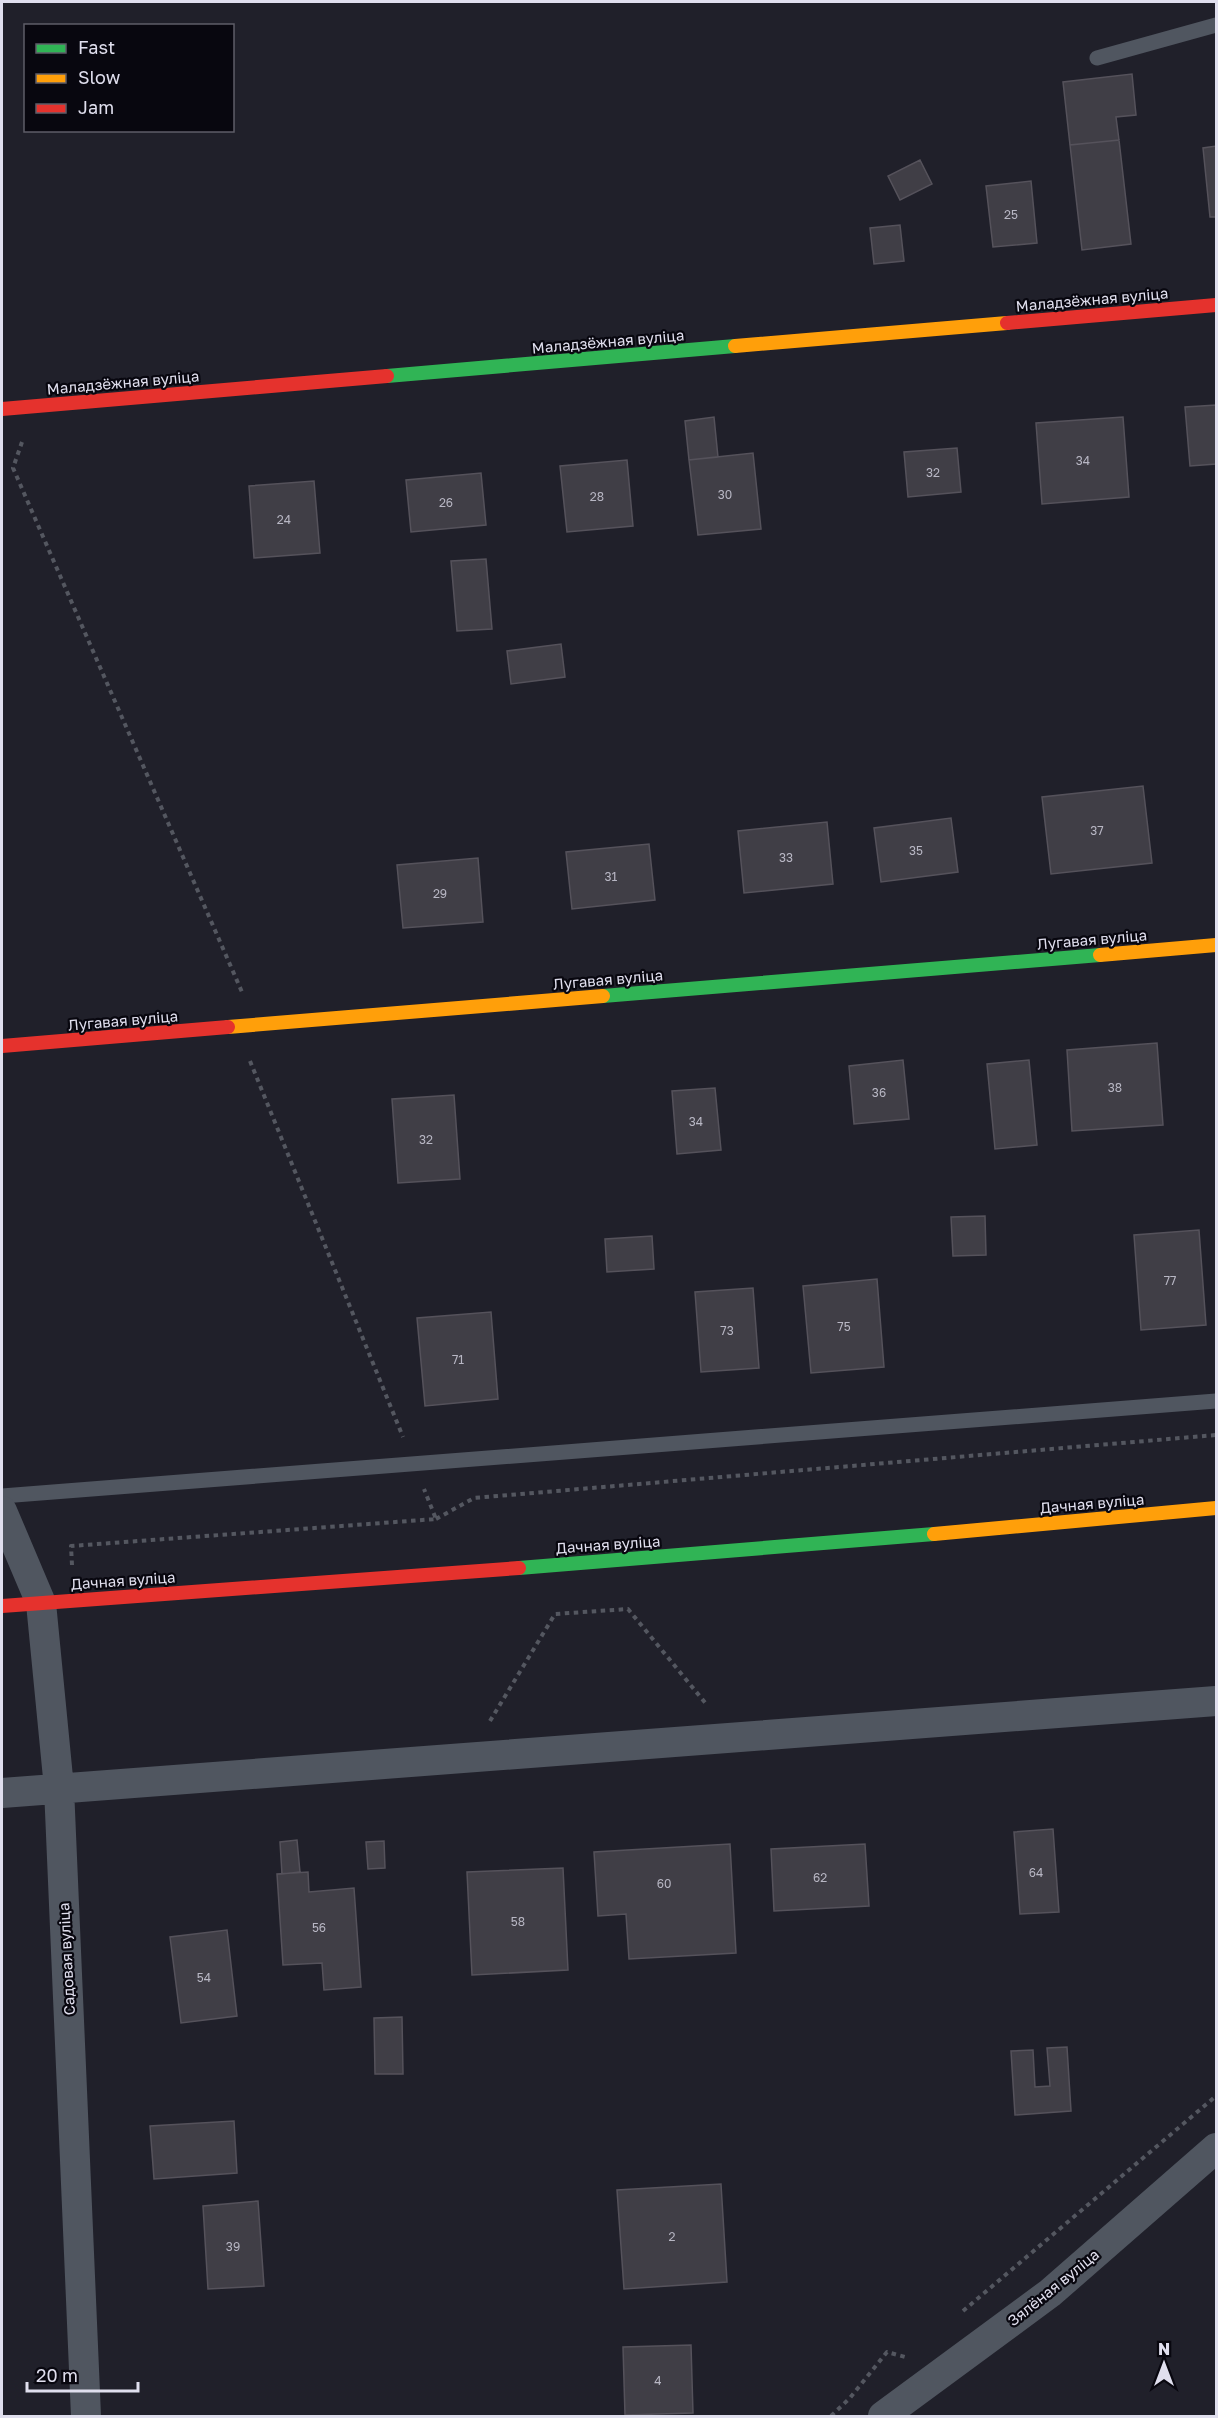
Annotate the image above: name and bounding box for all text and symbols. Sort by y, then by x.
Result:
legend [24,24,234,132]
text: Fast [78,36,115,58]
text: Slow [78,66,121,88]
text: Jam [78,96,114,118]
house number: 25 [1004,207,1018,222]
street label: Маладзёжная вуліца [1015,283,1169,315]
street label: Маладзёжная вуліца [531,325,685,357]
street label: Маладзёжная вуліца [46,366,200,398]
house number: 34 [1076,453,1090,468]
house number: 32 [926,465,940,480]
house number: 30 [718,487,732,502]
house number: 28 [590,489,604,504]
house number: 26 [439,495,453,510]
house number: 24 [277,512,291,527]
house number: 37 [1090,823,1104,838]
house number: 35 [909,843,923,858]
house number: 33 [779,850,793,865]
house number: 31 [605,869,618,884]
house number: 29 [433,886,447,901]
street label: Лугавая вуліца [1036,925,1148,953]
street label: Лугавая вуліца [552,965,664,993]
street label: Лугавая вуліца [67,1006,179,1034]
house number: 38 [1108,1080,1122,1095]
house number: 36 [872,1085,886,1100]
house number: 34 [689,1114,703,1129]
house number: 32 [419,1132,433,1147]
house number: 77 [1164,1273,1176,1288]
house number: 75 [837,1319,851,1334]
house number: 73 [720,1323,734,1338]
house number: 71 [452,1352,464,1367]
street label: Дачная вуліца [1039,1489,1145,1517]
street label: Дачная вуліца [555,1531,661,1557]
street label: Дачная вуліца [70,1567,176,1593]
house number: 64 [1029,1865,1043,1880]
house number: 62 [813,1870,827,1885]
house number: 60 [657,1876,671,1891]
street label: Садовая вуліца [54,1902,78,2016]
house number: 58 [511,1914,525,1929]
house number: 56 [312,1920,326,1935]
house number: 54 [197,1970,211,1985]
house number: 2 [669,2229,676,2244]
house number: 39 [226,2239,240,2254]
street label: Зялёная вуліца [1004,2245,1102,2329]
north arrow [1134,2334,1194,2394]
text: N [1158,2339,1170,2359]
scale bar [27,2355,138,2393]
text: 20 m [36,2364,78,2386]
house number: 4 [654,2373,662,2388]

